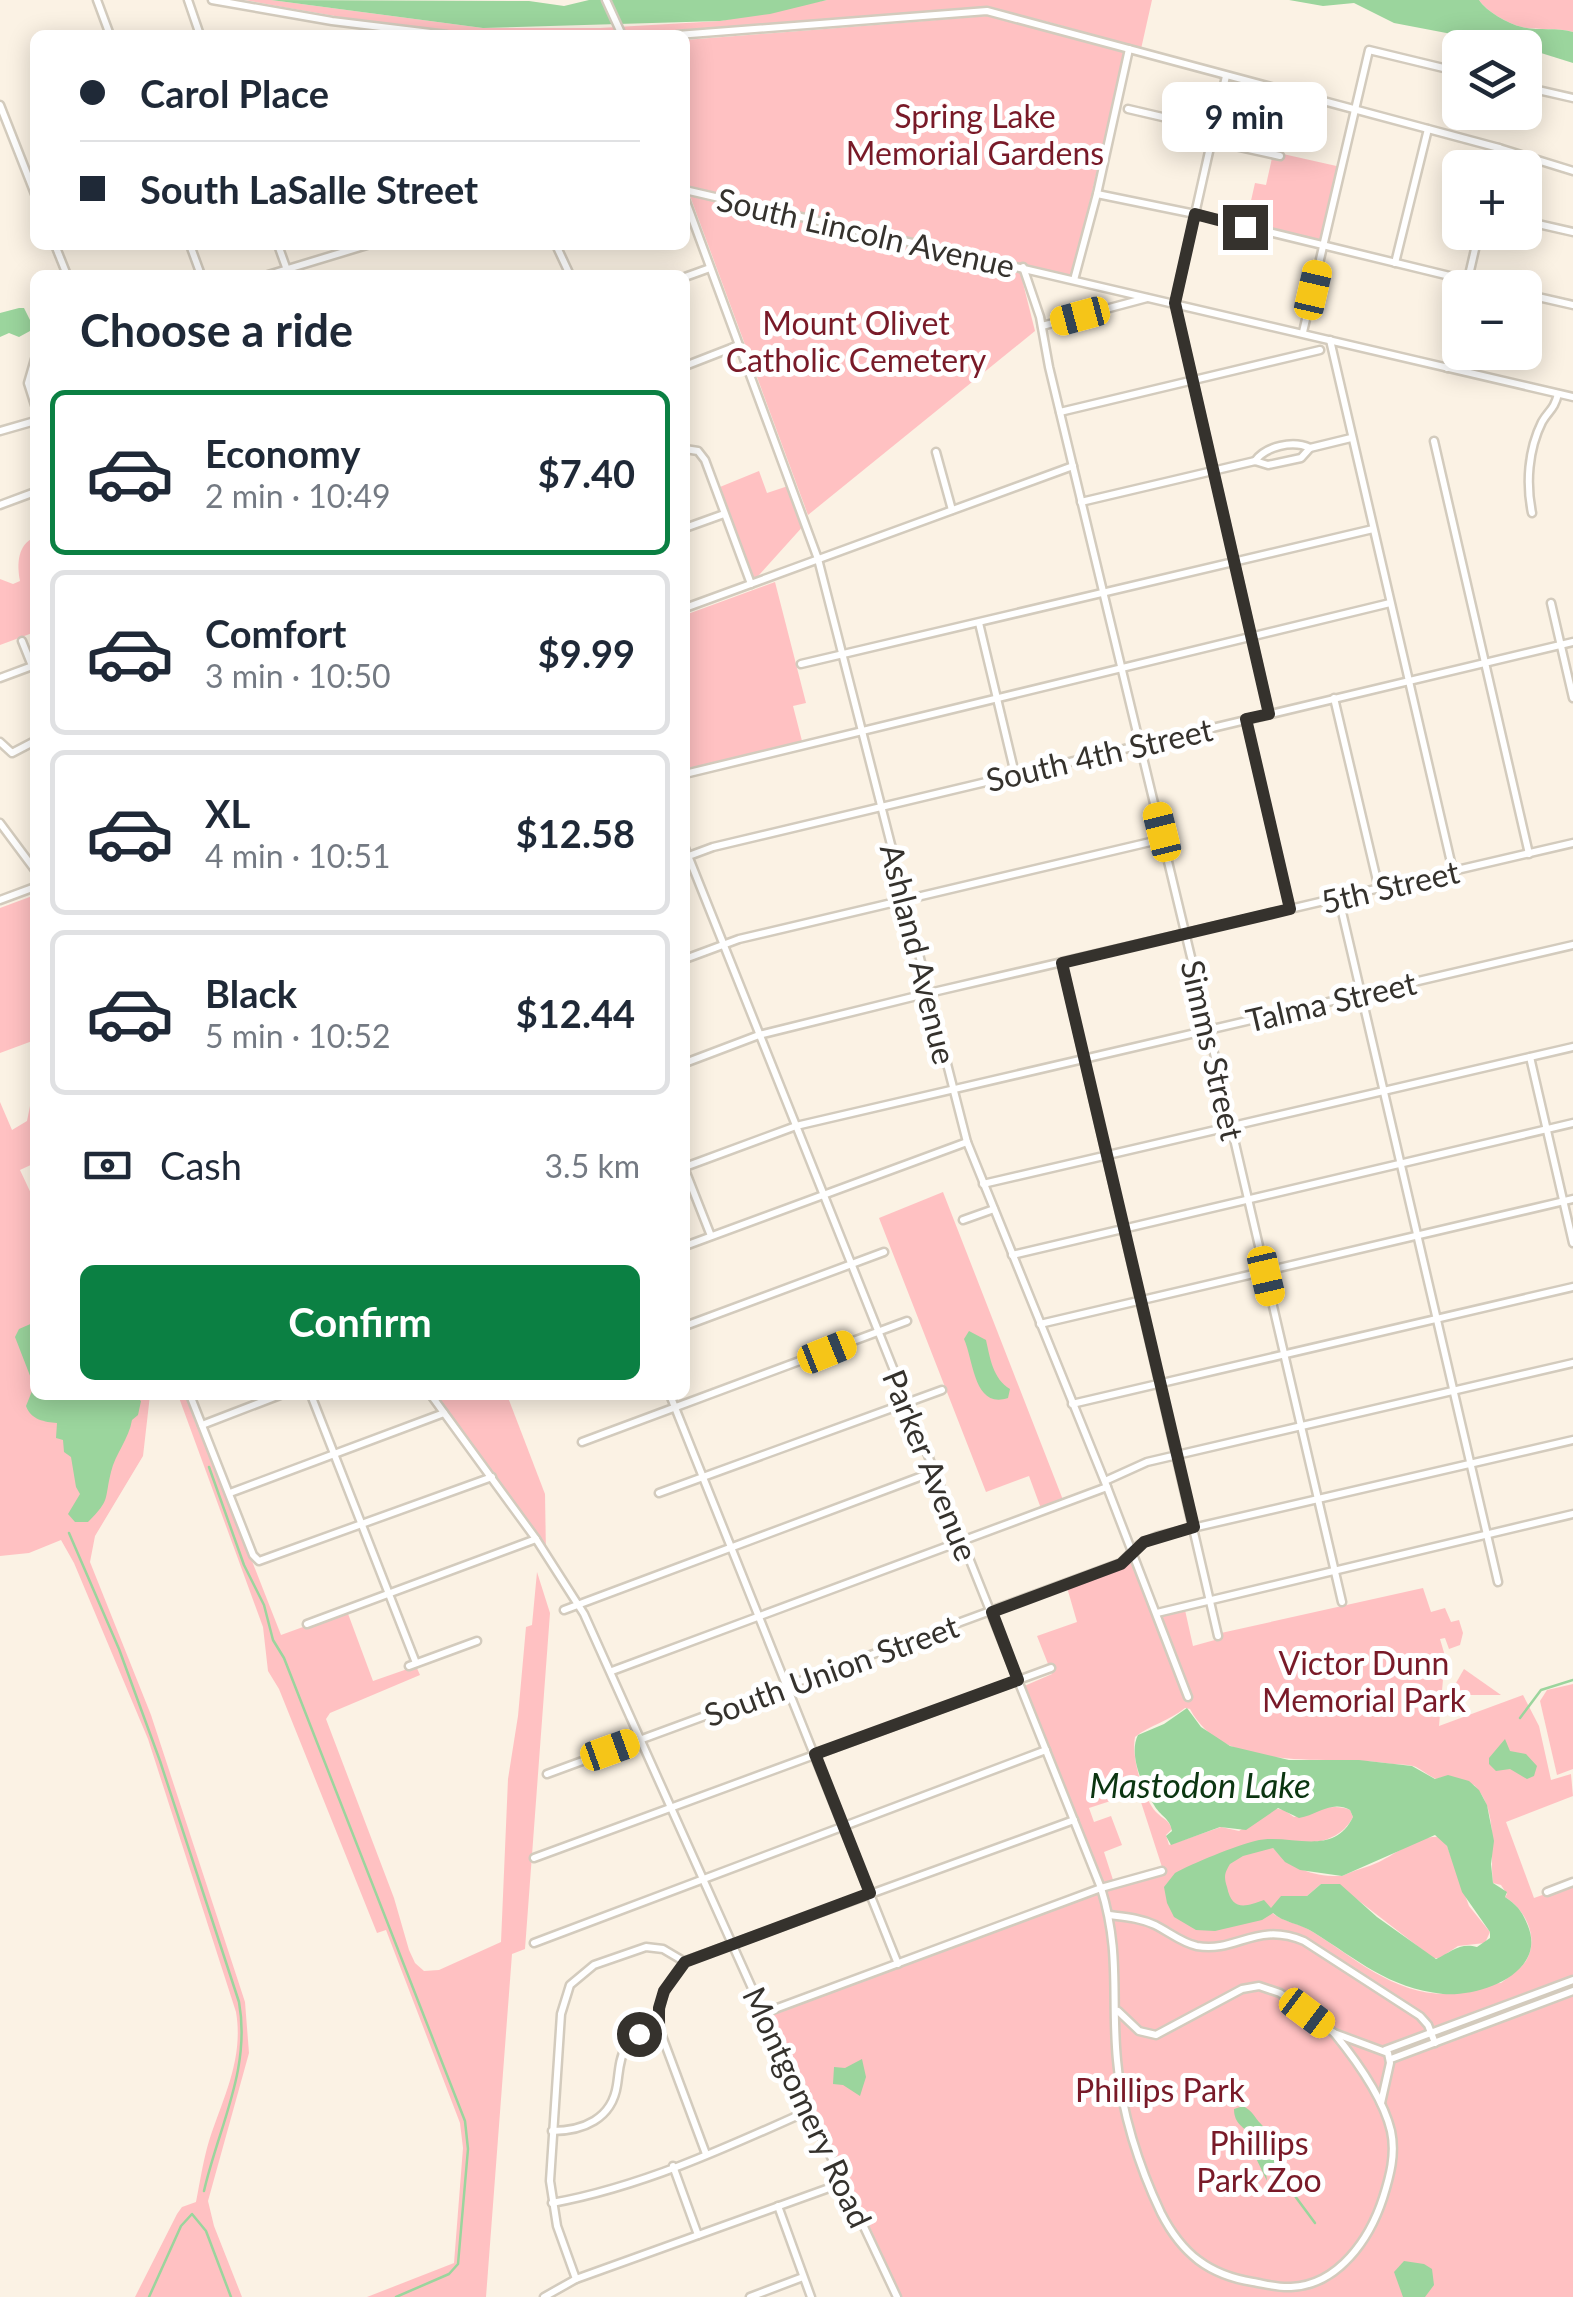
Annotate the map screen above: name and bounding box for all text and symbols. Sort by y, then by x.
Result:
map controls [1442,30,1542,370]
button: layers [1442,30,1542,130]
text: Carol Place [140,70,329,116]
callout: 9 min [1162,82,1328,152]
park label: Spring Lake Memorial Gardens [846,96,1104,172]
text: 9 min [1205,97,1284,136]
button: + [1442,150,1542,250]
text: South LaSalle Street [140,166,478,212]
street label: South Lincoln Avenue [713,179,1019,285]
route end [1223,205,1268,250]
car [1292,257,1334,323]
button: − [1442,270,1542,370]
car [1047,294,1113,338]
text: Choose a ride [80,303,353,357]
park label: Mount Olivet Catholic Cemetery [726,303,987,379]
icon: car [85,428,175,518]
text: Economy [205,430,360,476]
text: $7.40 [538,450,635,496]
text: 2 min · 10:49 [205,476,391,515]
icon: car [85,608,175,698]
text: Comfort [205,610,346,656]
text: $9.99 [538,630,635,676]
text: 3 min · 10:50 [205,656,391,695]
street label: South 4th Street [982,709,1216,799]
icon: car [85,788,175,878]
text: XL [205,790,250,836]
car [1140,799,1184,865]
text: $12.58 [516,810,635,856]
text: 4 min · 10:51 [205,836,391,875]
street label: Ashland Avenue [873,840,965,1068]
street label: 5th Street [1317,851,1463,921]
street label: Simms Street [1173,956,1253,1144]
street label: Talma Street [1242,962,1420,1040]
icon: car [85,968,175,1058]
text: Black [205,970,297,1016]
text: $12.44 [516,990,635,1036]
text: 5 min · 10:52 [205,1016,391,1055]
icon: cash [80,1138,135,1193]
text: Cash [160,1142,242,1188]
text: 3.5 km [545,1146,640,1185]
car [1245,1243,1287,1309]
button: Confirm [80,1265,640,1380]
car [794,1327,860,1377]
street label: Parker Avenue [875,1364,987,1566]
street label: South Union Street [698,1606,964,1734]
park label: Victor Dunn Memorial Park [1262,1643,1467,1719]
car [577,1726,643,1774]
water label: Mastodon Lake [1089,1763,1311,1805]
street label: Montgomery Road [735,1981,881,2233]
car [1274,1983,1340,2043]
route start [617,2012,662,2057]
park label: Phillips Park [1075,2070,1246,2109]
park label: Phillips Park Zoo [1196,2123,1322,2199]

